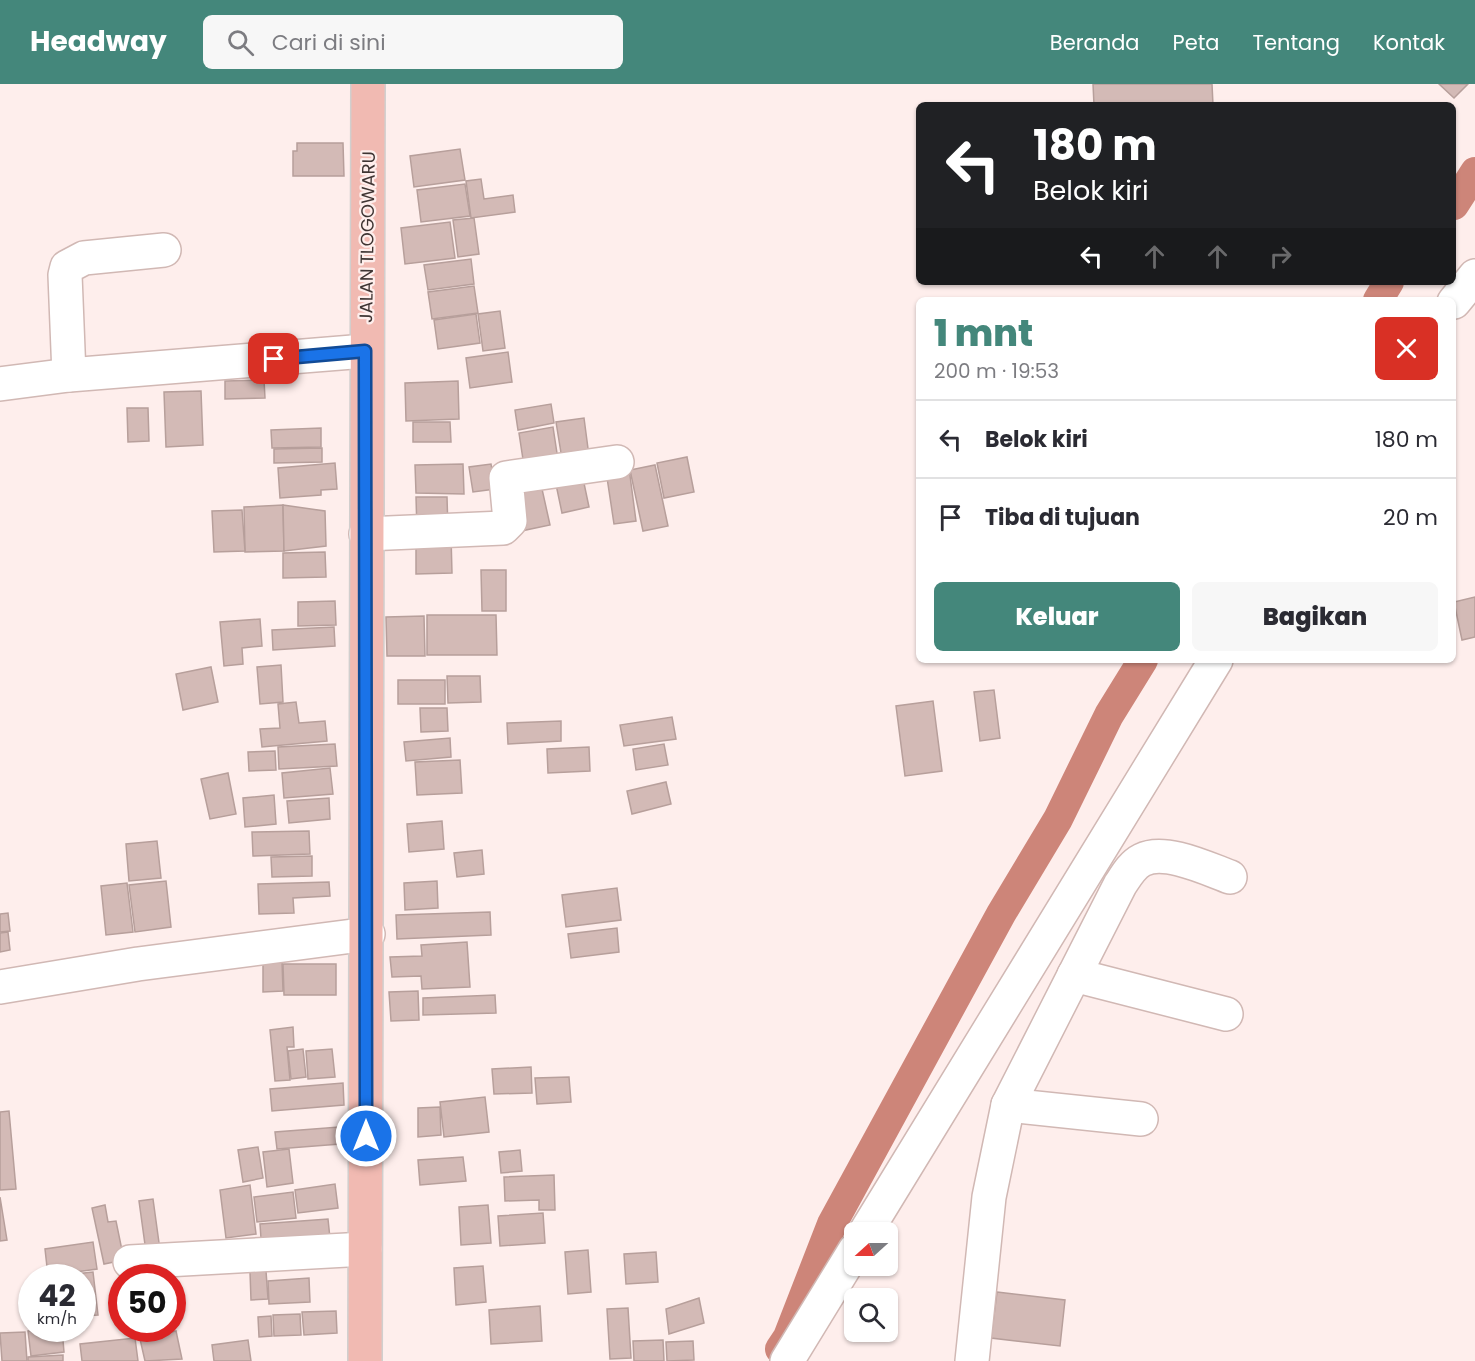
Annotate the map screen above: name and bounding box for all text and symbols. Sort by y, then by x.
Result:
search box [203,15,623,69]
text: Headway [30,22,167,61]
icon: search [224,26,257,59]
text: Cari di sini [272,27,386,58]
text: Beranda [1050,28,1140,57]
text: Peta [1173,28,1220,57]
text: Tentang [1253,28,1340,57]
text: Kontak [1373,28,1445,57]
text: 180 m [1033,116,1157,175]
icon: left [934,126,1012,204]
street label: JALAN TLOGOWARU [353,151,381,323]
text: Belok kiri [1033,172,1149,209]
icon: left [1075,240,1108,273]
icon: ahead [1138,240,1171,273]
icon: ahead [1201,240,1234,273]
icon: right [1264,240,1297,273]
text: 1 mnt [934,308,1033,359]
button: close [1375,317,1438,380]
pin [248,333,299,384]
icon: arrive [257,342,290,375]
text: 200 m · 19:53 [934,357,1059,385]
icon: left [934,423,967,456]
text: Belok kiri [985,424,1088,455]
text: 180 m [1375,424,1438,455]
icon: arrive [934,501,967,534]
text: Tiba di tujuan [985,502,1140,533]
text: 20 m [1383,502,1438,533]
button: Keluar [934,582,1180,651]
button: Bagikan [1192,582,1438,651]
position arrow [334,1104,398,1168]
north arrow [844,1222,898,1276]
map controls [844,1222,898,1342]
speed limit sign: 50 [108,1264,186,1342]
text: 42 [38,1274,76,1317]
button: search [844,1288,898,1342]
text: km/h [37,1308,77,1329]

